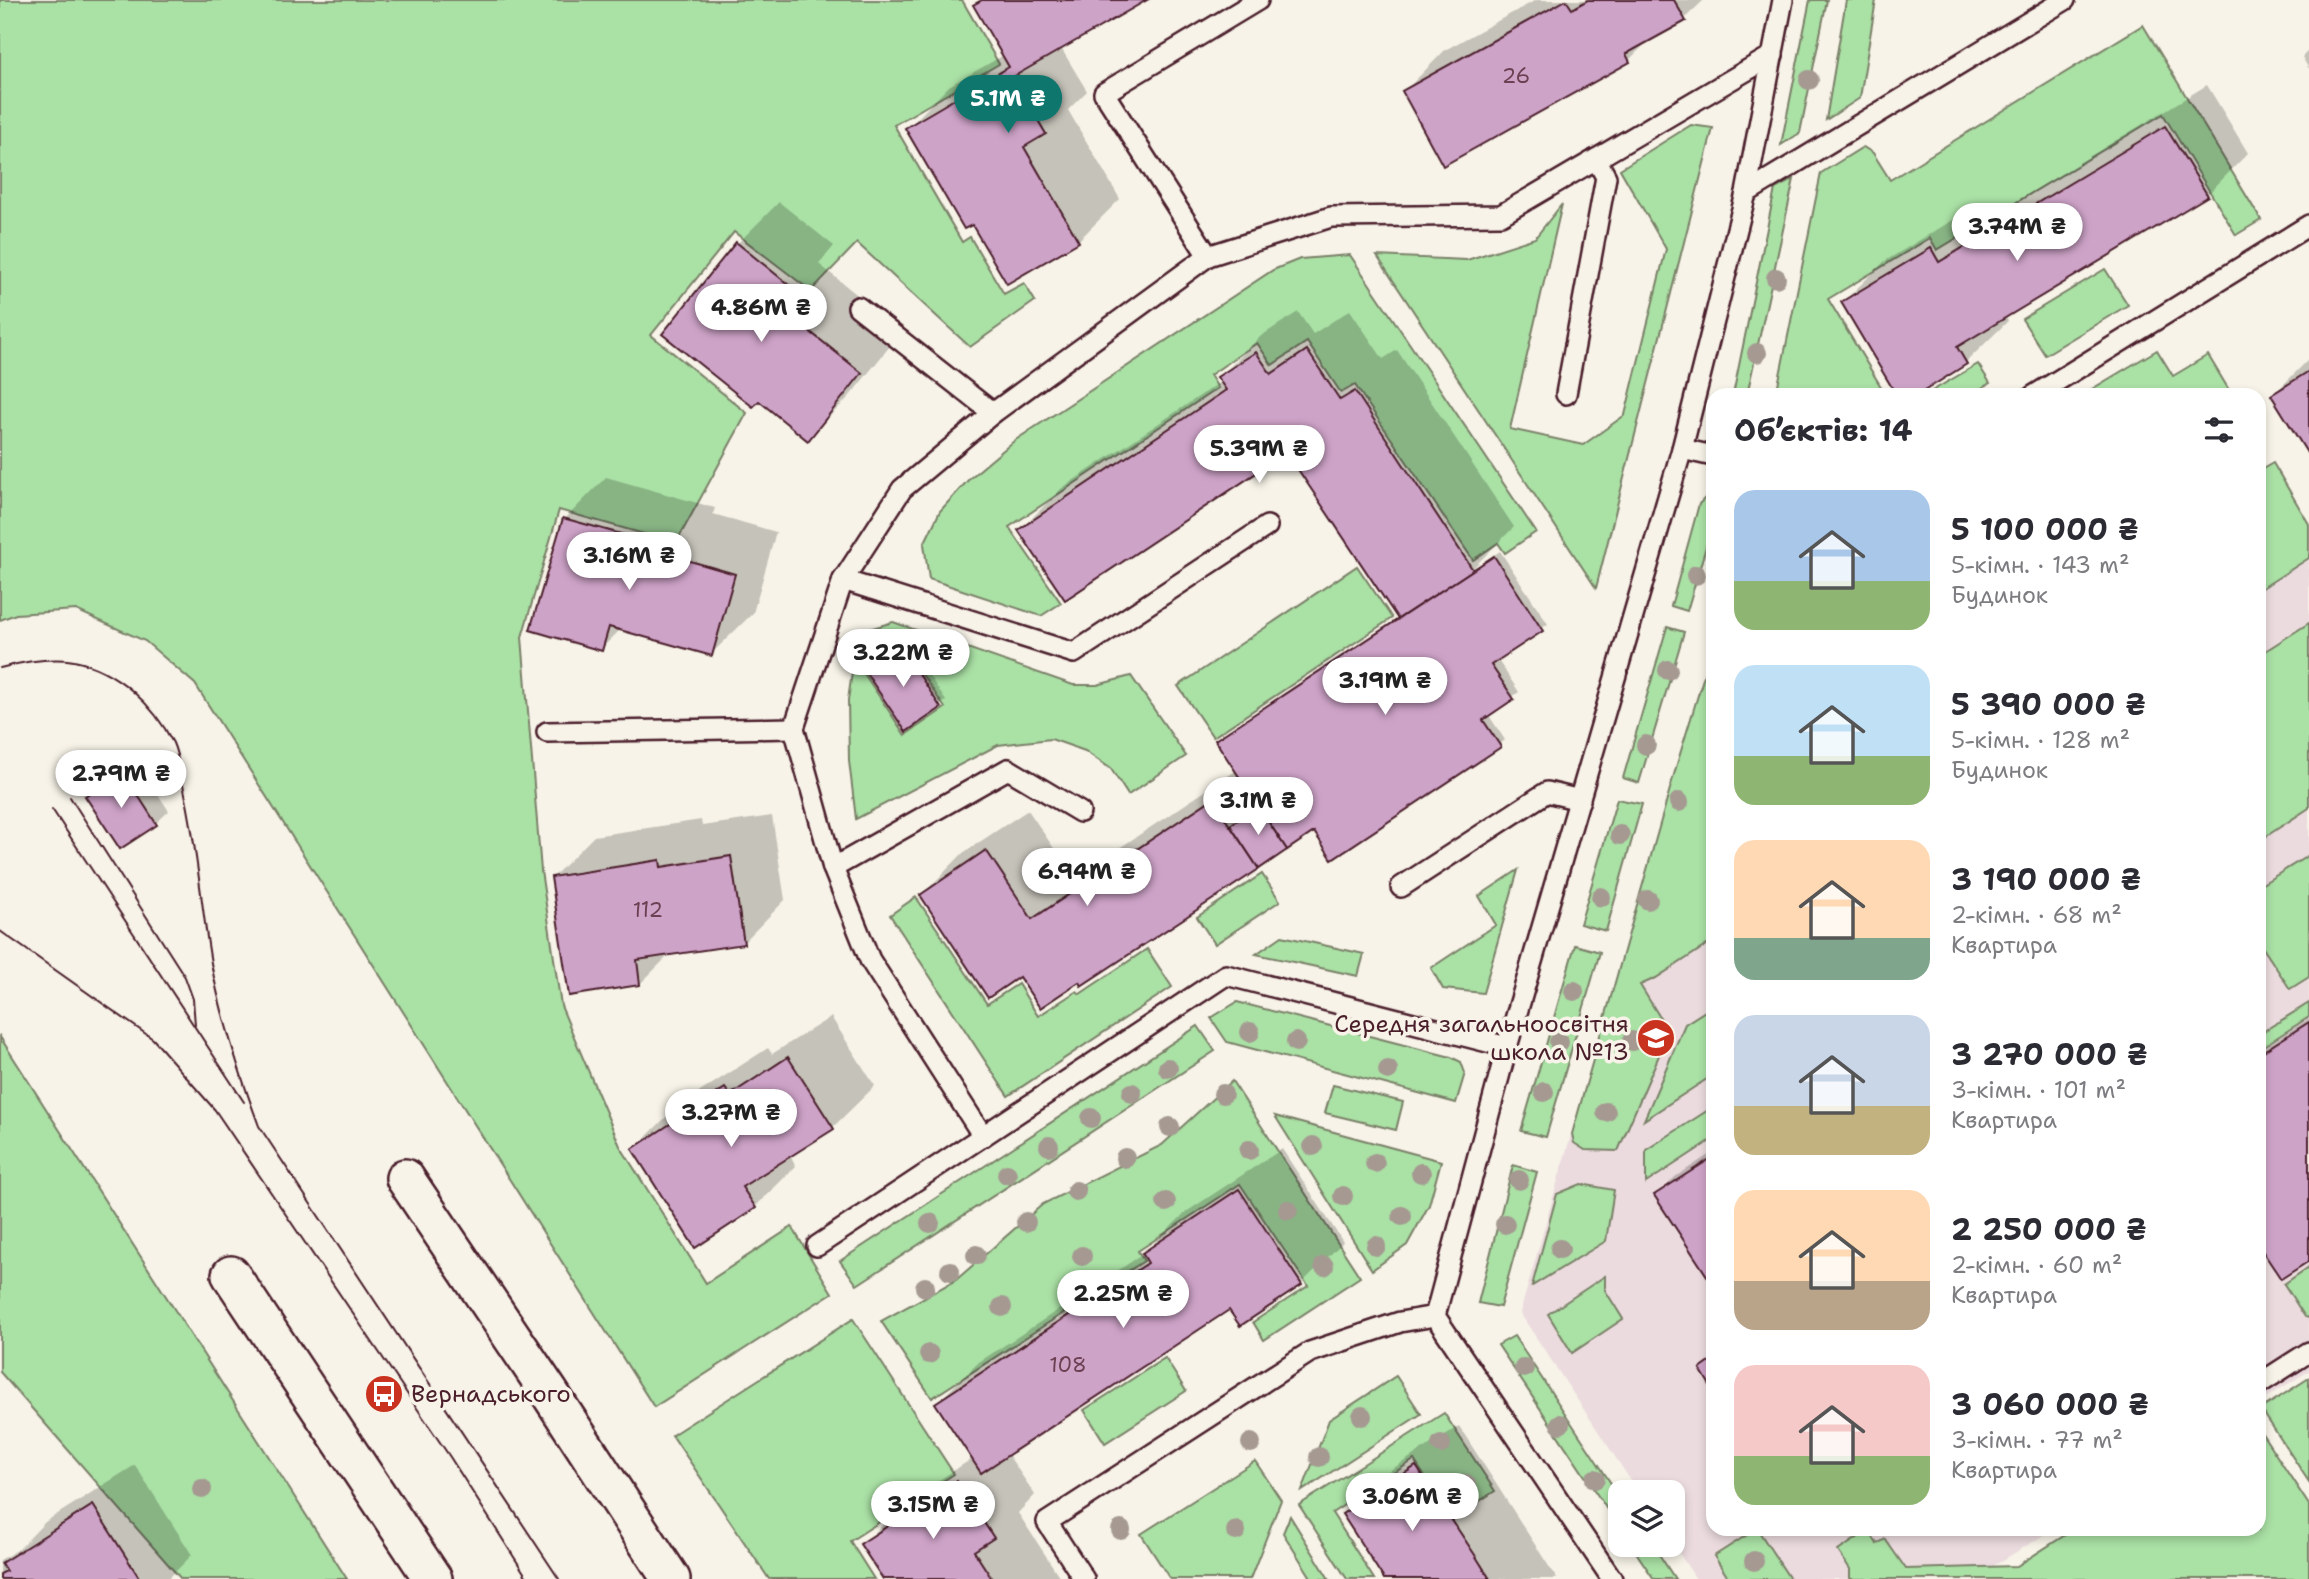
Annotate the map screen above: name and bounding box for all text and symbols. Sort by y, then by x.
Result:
house number: 26 [1502,62,1530,90]
pin: 5.1M ₴ [951,76,1065,135]
text: 5.1M ₴ [970,83,1046,113]
pin: 3.74M ₴ [1952,204,2082,263]
text: 3.74M ₴ [1968,211,2066,241]
pin: 4.86M ₴ [696,284,826,344]
text: 4.86M ₴ [711,292,811,322]
text: Об’єктів: 14 [1734,410,1913,451]
icon: filters [2200,411,2238,449]
pin: 5.39M ₴ [1194,426,1324,485]
text: 5.39M ₴ [1210,433,1308,463]
text: 5 100 000 ₴ [1951,509,2139,550]
icon: home [1790,518,1874,602]
pin: 3.16M ₴ [564,532,694,592]
text: 3.16M ₴ [583,540,676,570]
text: 5-кімн. · 143 m² [1951,550,2129,580]
text: Будинок [1951,580,2048,610]
pin: 3.22M ₴ [838,630,968,689]
text: 3.22M ₴ [853,637,953,667]
pin: 3.19M ₴ [1320,658,1450,717]
text: 3.19M ₴ [1338,665,1432,695]
text: 5 390 000 ₴ [1951,684,2146,725]
icon: home [1790,693,1874,777]
text: 5-кімн. · 128 m² [1951,725,2130,755]
pin: 2.79M ₴ [56,750,186,810]
text: Будинок [1951,755,2048,785]
text: 2.79M ₴ [71,758,171,788]
pin: 3.1M ₴ [1201,778,1315,837]
text: 3.1M ₴ [1219,785,1297,815]
pin: 6.94M ₴ [1022,848,1152,908]
text: 6.94M ₴ [1038,856,1136,886]
text: 3 190 000 ₴ [1951,859,2141,900]
icon: home [1790,868,1874,952]
house number: 112 [633,896,663,924]
text: 2-кімн. · 68 m² [1951,900,2122,930]
text: Квартира [1951,930,2057,960]
place label: Середня загальноосвітня школа №13 [1334,1008,1629,1068]
school or university icon: Середня загальноосвітня школа №13 [1635,1017,1677,1059]
text: 3 270 000 ₴ [1951,1034,2148,1075]
icon: home [1790,1043,1874,1127]
text: 3-кімн. · 101 m² [1951,1075,2126,1105]
pin: 3.27M ₴ [666,1090,796,1149]
text: 3.27M ₴ [681,1097,781,1127]
text: Квартира [1951,1105,2057,1135]
text: 2 250 000 ₴ [1951,1209,2147,1250]
icon: home [1790,1218,1874,1302]
text: 2-кімн. · 60 m² [1951,1250,2122,1280]
pin: 2.25M ₴ [1058,1270,1188,1330]
text: 2.25M ₴ [1073,1278,1173,1308]
text: Квартира [1951,1280,2057,1310]
house number: 108 [1049,1351,1087,1379]
bus stop icon: Вернадського [363,1373,405,1415]
place label: Вернадського [411,1378,571,1410]
text: 3 060 000 ₴ [1951,1384,2149,1425]
icon: home [1790,1393,1874,1477]
text: 3-кімн. · 77 m² [1951,1425,2123,1455]
text: Квартира [1951,1455,2057,1485]
pin: 3.06M ₴ [1347,1474,1477,1533]
map controls [1608,1480,1685,1557]
button: layers [1608,1480,1685,1557]
text: 3.06M ₴ [1362,1481,1462,1511]
pin: 3.15M ₴ [868,1482,998,1541]
text: 3.15M ₴ [887,1489,979,1519]

